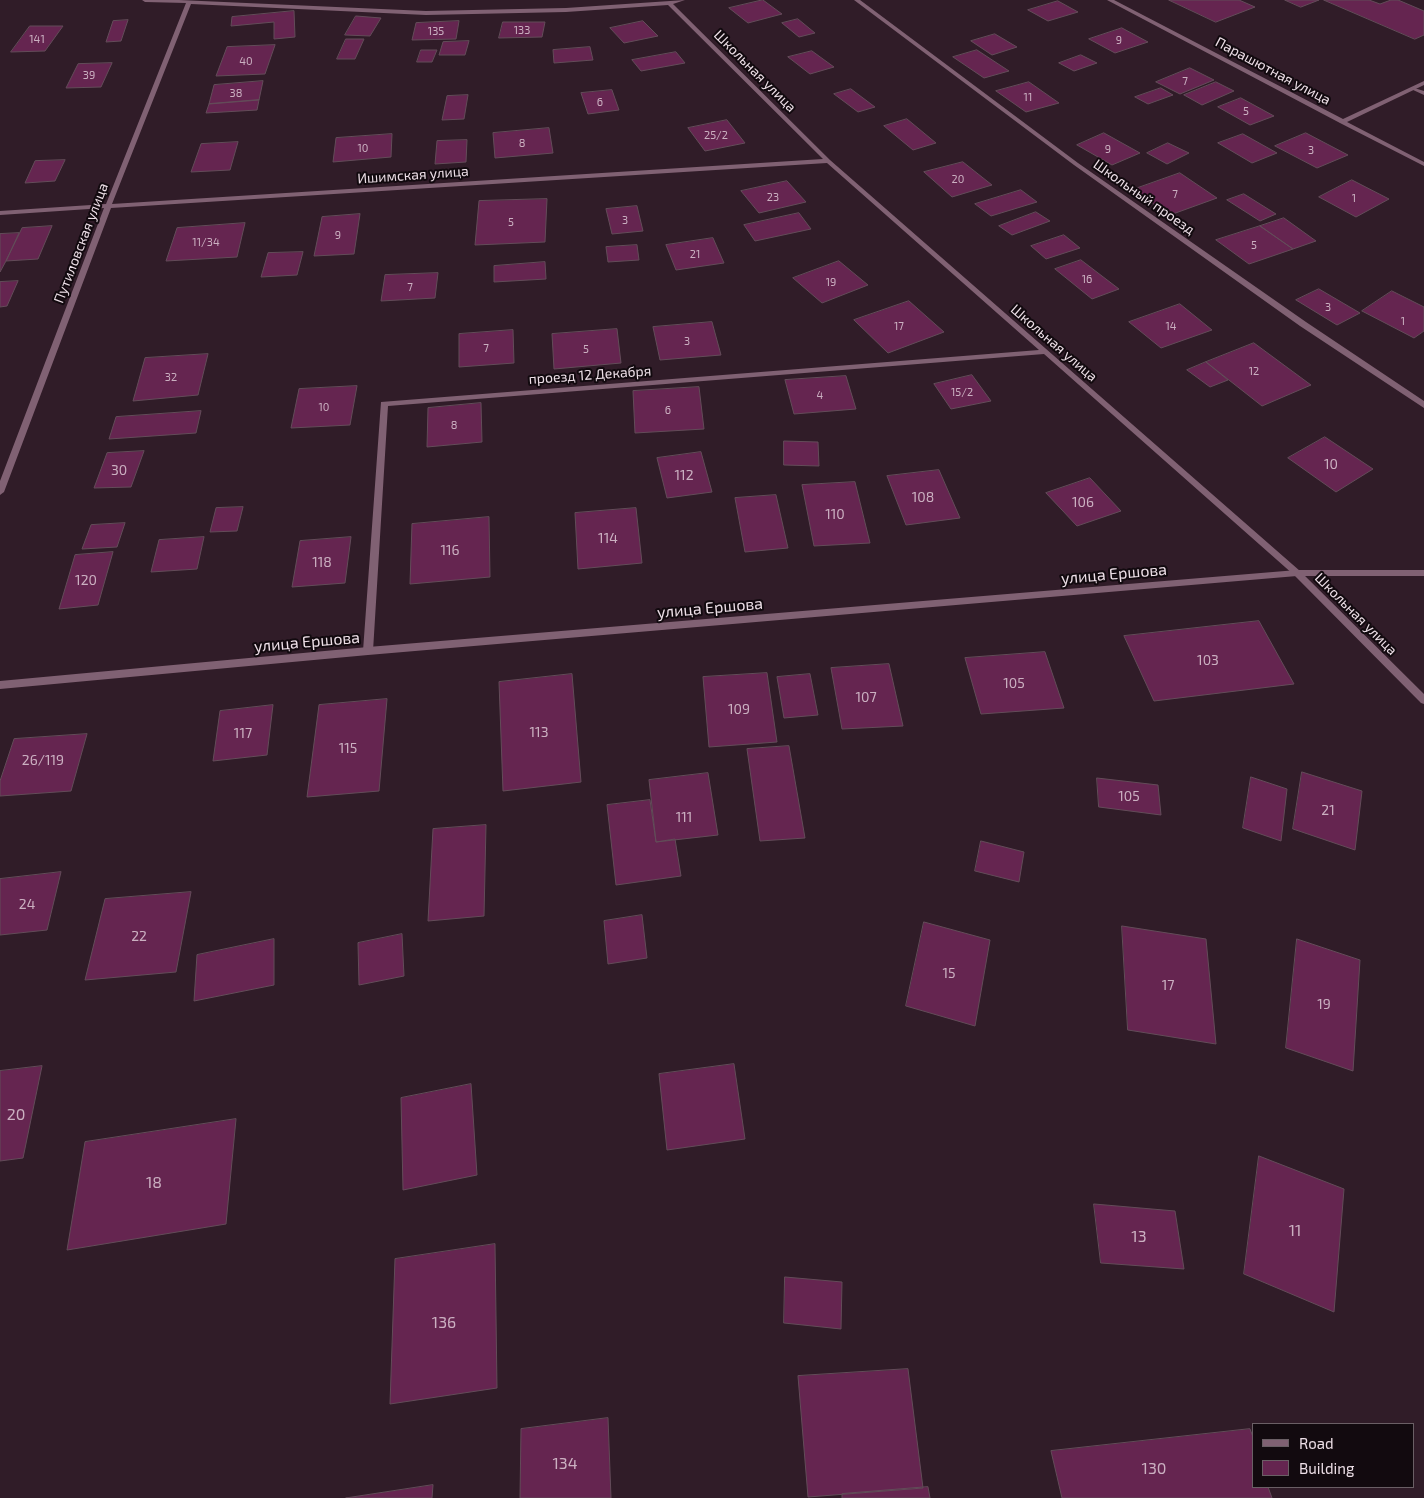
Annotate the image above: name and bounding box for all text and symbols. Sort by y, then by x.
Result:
house number: 133 [514,23,530,37]
house number: 135 [428,24,444,38]
street label: Школьная улица [710,26,800,116]
house number: 141 [29,32,45,46]
house number: 9 [1116,33,1122,47]
street label: Парашютная улица [1213,34,1333,108]
house number: 40 [239,54,253,68]
house number: 39 [83,68,95,82]
house number: 7 [1182,74,1188,88]
house number: 38 [230,86,242,100]
house number: 11 [1024,90,1032,104]
house number: 6 [597,95,603,109]
house number: 5 [1243,104,1249,118]
house number: 25/2 [704,128,728,142]
house number: 8 [519,136,525,150]
house number: 10 [357,141,369,155]
house number: 9 [1105,142,1111,156]
house number: 3 [1308,143,1314,157]
street label: Школьный проезд [1090,156,1198,238]
street label: Ишимская улица [357,163,469,187]
house number: 20 [952,172,964,186]
street label: Путиловская улица [50,181,112,305]
house number: 7 [1172,187,1178,201]
house number: 23 [767,190,779,204]
house number: 1 [1352,191,1356,205]
house number: 3 [622,213,628,227]
house number: 5 [508,215,514,229]
house number: 9 [335,228,341,242]
house number: 11/34 [192,235,220,249]
house number: 5 [1251,238,1257,252]
house number: 21 [690,247,700,261]
house number: 16 [1082,272,1092,286]
house number: 19 [826,275,836,289]
house number: 7 [407,280,413,294]
house number: 3 [1325,300,1331,314]
street label: Школьная улица [1007,301,1101,385]
house number: 1 [1401,314,1405,328]
house number: 17 [894,319,904,333]
house number: 14 [1165,319,1177,333]
house number: 3 [684,334,690,348]
house number: 7 [483,341,489,355]
house number: 5 [583,342,589,356]
street label: проезд 12 Декабря [528,362,652,388]
house number: 12 [1249,364,1259,378]
house number: 32 [165,370,177,384]
house number: 15/2 [951,385,973,399]
house number: 4 [817,388,823,402]
house number: 10 [318,400,330,414]
house number: 6 [665,403,671,417]
house number: 8 [451,418,457,432]
house number: 10 [1324,456,1338,472]
house number: 30 [111,462,127,478]
house number: 112 [674,467,694,483]
house number: 108 [912,489,934,505]
house number: 106 [1072,494,1094,510]
house number: 110 [825,506,845,522]
house number: 114 [598,530,618,546]
house number: 116 [440,542,460,558]
house number: 118 [312,554,332,570]
street label: улица Ершова [1060,560,1168,588]
street label: Школьная улица [1311,569,1401,659]
house number: 120 [75,572,97,588]
street label: улица Ершова [656,594,764,622]
street label: улица Ершова [253,628,361,656]
house number: 103 [1197,652,1219,668]
house number: 105 [1003,675,1025,691]
house number: 107 [855,689,877,705]
house number: 109 [728,701,750,717]
house number: 113 [530,724,548,740]
house number: 117 [234,725,252,741]
house number: 115 [339,740,357,756]
house number: 26/119 [22,752,64,768]
house number: 105 [1118,788,1140,804]
house number: 21 [1321,802,1335,818]
house number: 111 [676,809,692,825]
house number: 24 [19,896,35,912]
house number: 22 [131,928,147,944]
house number: 15 [942,965,956,981]
house number: 17 [1162,977,1174,993]
house number: 19 [1317,996,1331,1012]
house number: 20 [7,1105,25,1125]
house number: 18 [146,1173,162,1193]
house number: 11 [1289,1221,1301,1241]
house number: 13 [1131,1227,1147,1247]
house number: 136 [432,1313,456,1333]
legend [1252,1423,1414,1488]
text: Road [1299,1434,1334,1452]
house number: 134 [552,1454,578,1474]
house number: 130 [1142,1459,1166,1479]
text: Building [1299,1459,1354,1477]

